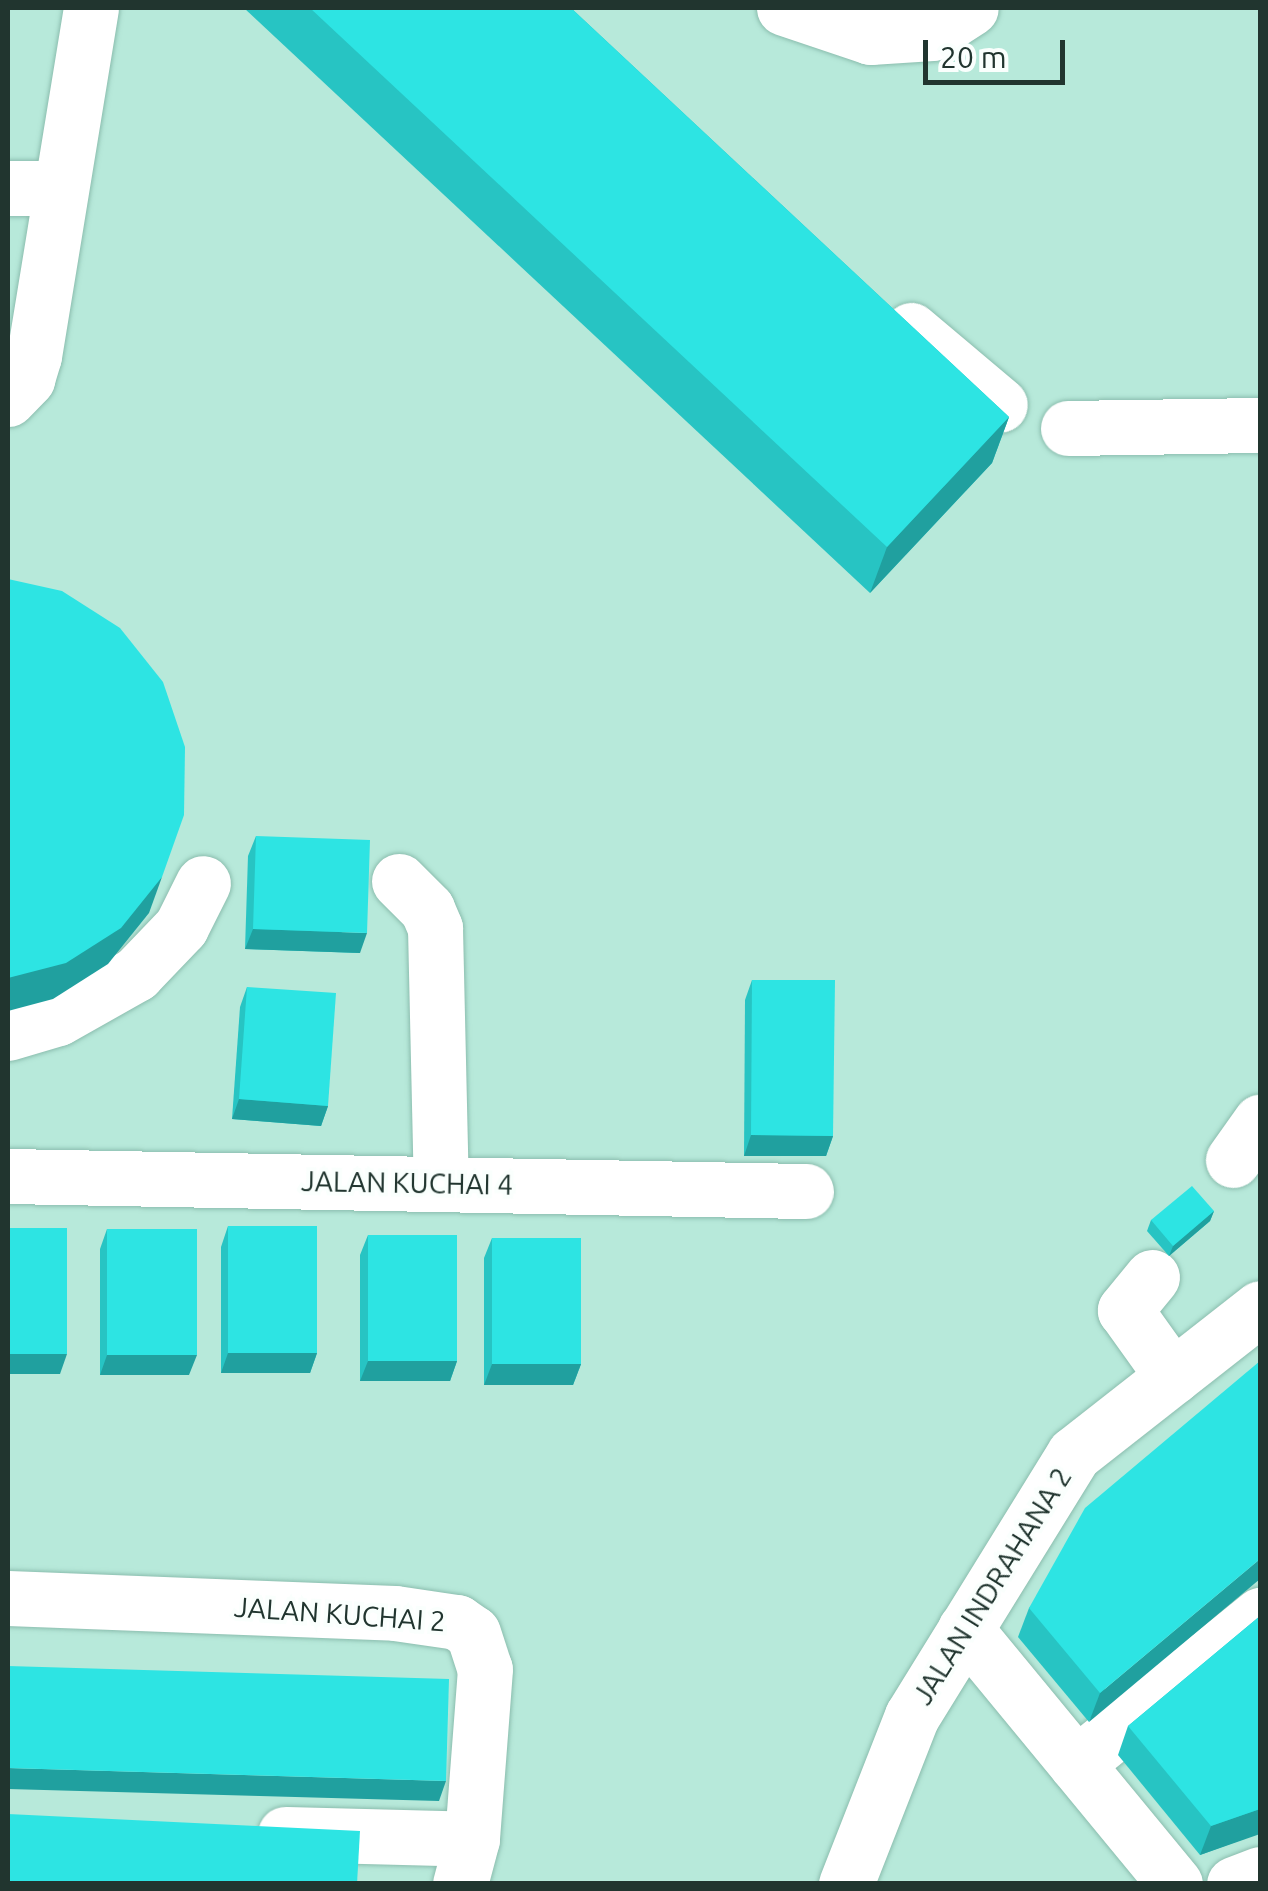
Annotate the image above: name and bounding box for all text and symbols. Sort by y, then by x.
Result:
scale bar [928,20,1070,82]
text: 20 m [940,40,1007,74]
street label: JALAN KUCHAI 4 [301,1164,513,1202]
street label: JALAN INDRAHANA 2 [905,1461,1079,1711]
street label: JALAN KUCHAI 2 [233,1590,447,1638]

